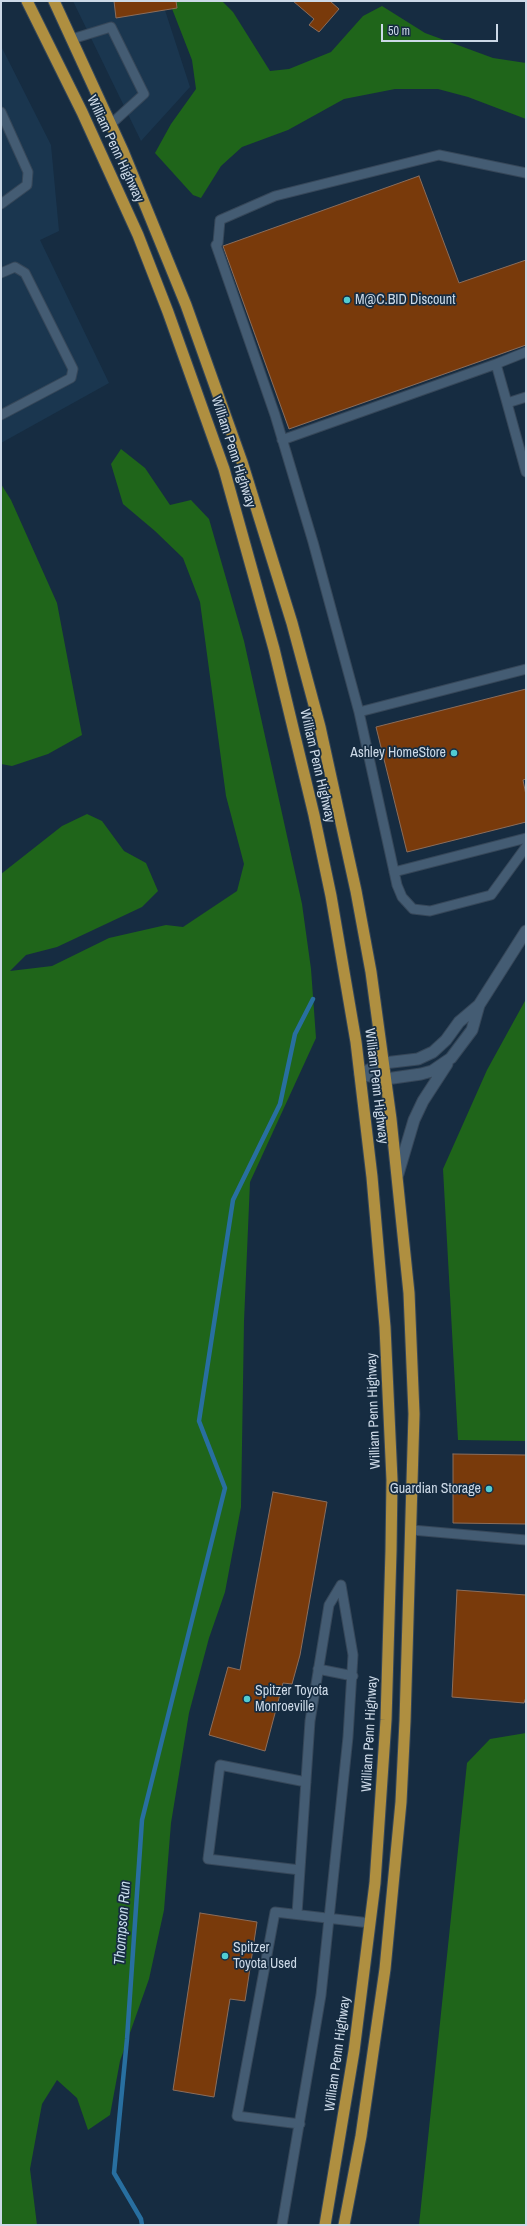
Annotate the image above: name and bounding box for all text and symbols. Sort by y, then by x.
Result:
scale bar [383,16,500,42]
text: 50 m [388,23,410,39]
street label: William Penn Highway [83,93,147,205]
place label: M@C.BID Discount [355,292,455,308]
marker: M@C.BID Discount [342,295,352,305]
street label: William Penn Highway [207,394,259,510]
street label: William Penn Highway [296,708,338,824]
place label: Ashley HomeStore [350,745,446,761]
marker: Ashley HomeStore [449,748,459,758]
street label: William Penn Highway [361,1027,391,1145]
street label: William Penn Highway [364,1353,384,1469]
place label: Guardian Storage [390,1481,481,1497]
marker: Guardian Storage [484,1484,494,1494]
street label: William Penn Highway [359,1676,381,1792]
place label: Spitzer Toyota Monroeville [255,1683,328,1716]
marker: Spitzer Toyota Monroeville [242,1694,252,1704]
water label: Thompson Run [111,1880,135,1966]
place label: Spitzer Toyota Used [233,1940,297,1972]
marker: Spitzer Toyota Used [220,1951,230,1961]
street label: William Penn Highway [322,1995,354,2113]

